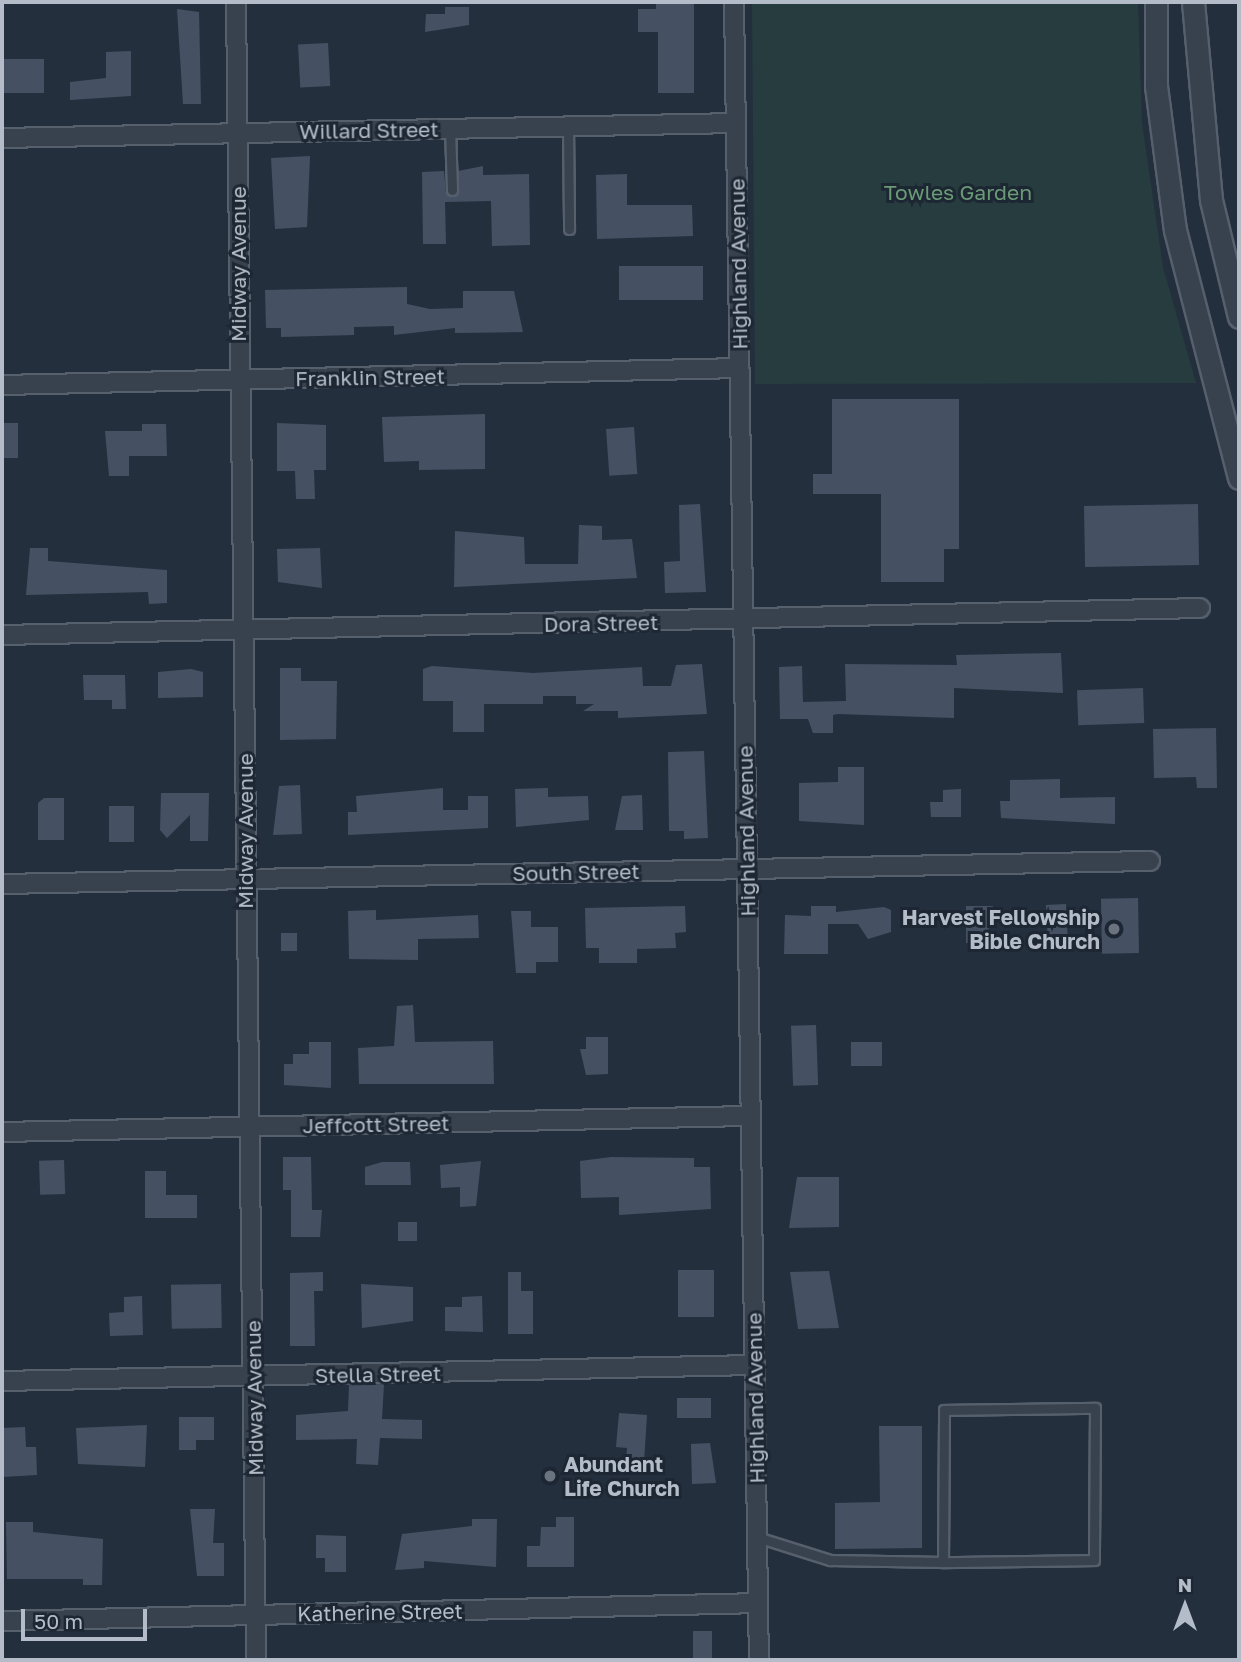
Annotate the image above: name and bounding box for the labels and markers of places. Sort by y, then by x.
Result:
place label: Harvest Fellowship Bible Church [902,904,1100,954]
marker: Harvest Fellowship Bible Church [1106,921,1122,937]
place label: Abundant Life Church [564,1451,680,1501]
marker: Abundant Life Church [542,1468,558,1484]

